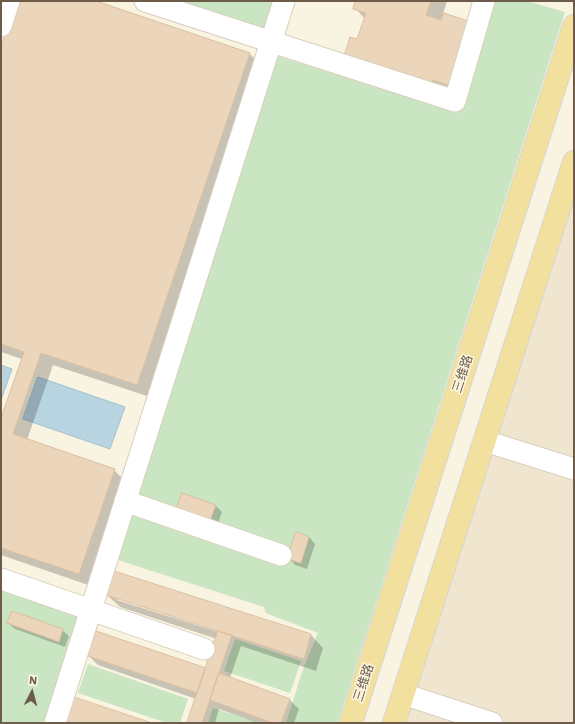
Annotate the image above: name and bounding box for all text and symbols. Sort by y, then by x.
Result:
street label: 三维路 [450,353,476,395]
street label: 三维路 [351,662,377,704]
north arrow [12,672,52,712]
text: N [29,673,38,687]

